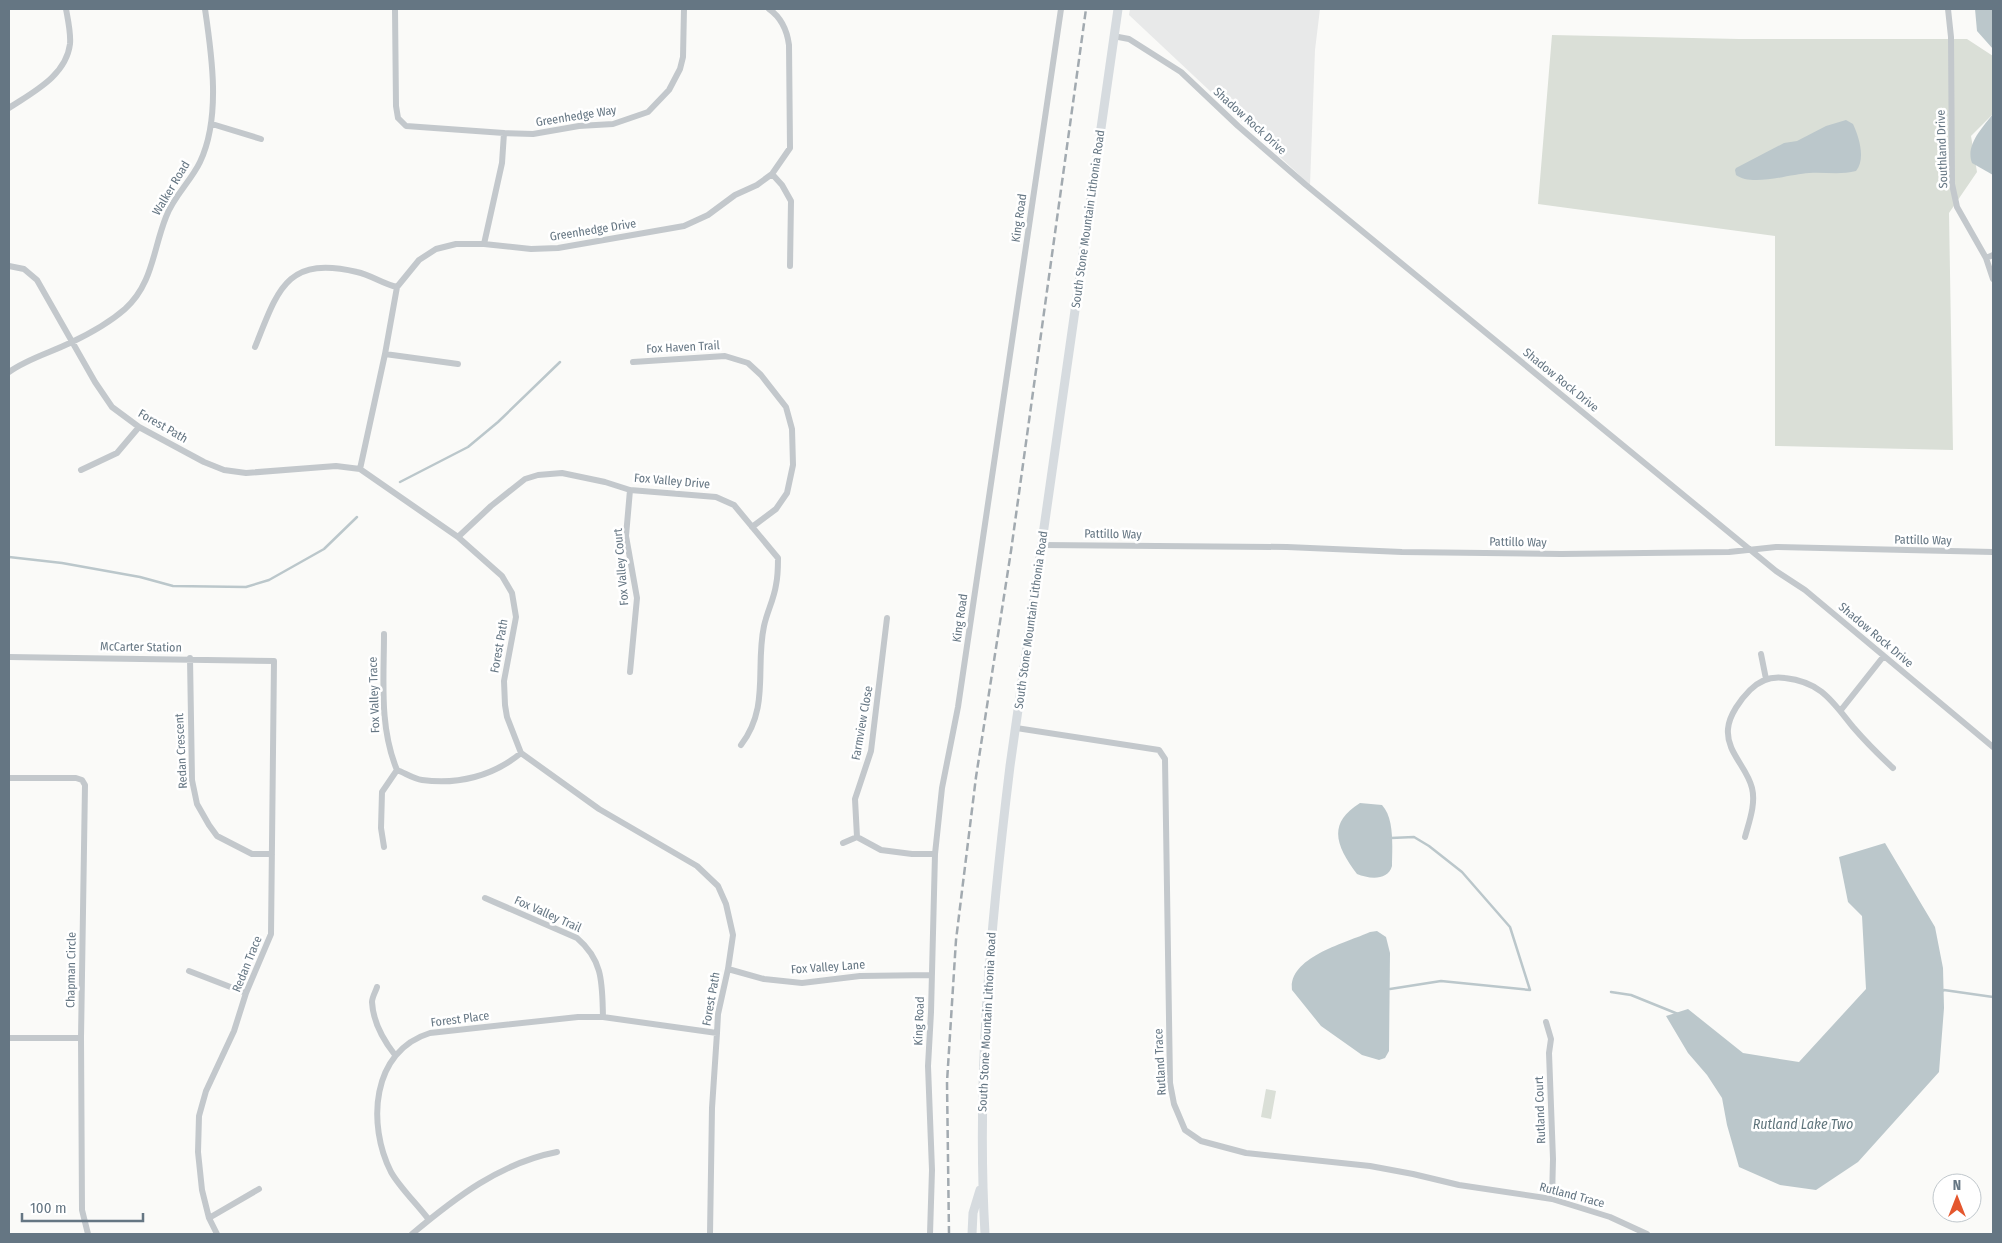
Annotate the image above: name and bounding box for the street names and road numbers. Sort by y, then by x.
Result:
street label: Shadow Rock Drive [1211,85,1289,157]
street label: Greenhedge Way [535,103,618,129]
street label: Southland Drive [1934,109,1950,189]
street label: South Stone Mountain Lithonia Road [1069,129,1107,309]
street label: Walker Road [149,158,193,218]
street label: King Road [1009,193,1029,243]
street label: Greenhedge Drive [549,216,637,244]
street label: Fox Haven Trail [646,338,720,356]
street label: Shadow Rock Drive [1520,345,1602,415]
street label: Forest Path [136,406,190,446]
street label: Fox Valley Drive [633,471,711,491]
street label: Pattillo Way [1084,526,1143,542]
street label: Fox Valley Court [611,528,631,606]
street label: South Stone Mountain Lithonia Road [1012,530,1050,710]
street label: Pattillo Way [1894,532,1953,548]
street label: Pattillo Way [1489,534,1548,550]
street label: King Road [950,593,970,643]
street label: Shadow Rock Drive [1836,600,1916,670]
street label: Forest Path [487,618,511,674]
street label: McCarter Station [100,639,182,655]
street label: Fox Valley Trace [366,656,382,734]
street label: Farmview Close [849,685,875,761]
street label: Redan Crescent [172,713,190,789]
street label: Fox Valley Trail [512,893,584,935]
street label: Chapman Circle [63,932,79,1008]
street label: South Stone Mountain Lithonia Road [975,932,999,1112]
street label: Redan Trace [229,934,265,994]
street label: Fox Valley Lane [791,957,866,977]
street label: Forest Path [699,971,723,1027]
street label: King Road [911,996,927,1046]
street label: Forest Place [430,1008,490,1030]
street label: Rutland Trace [1151,1028,1169,1096]
street label: Rutland Court [1532,1076,1548,1144]
street label: Rutland Trace [1538,1180,1606,1210]

